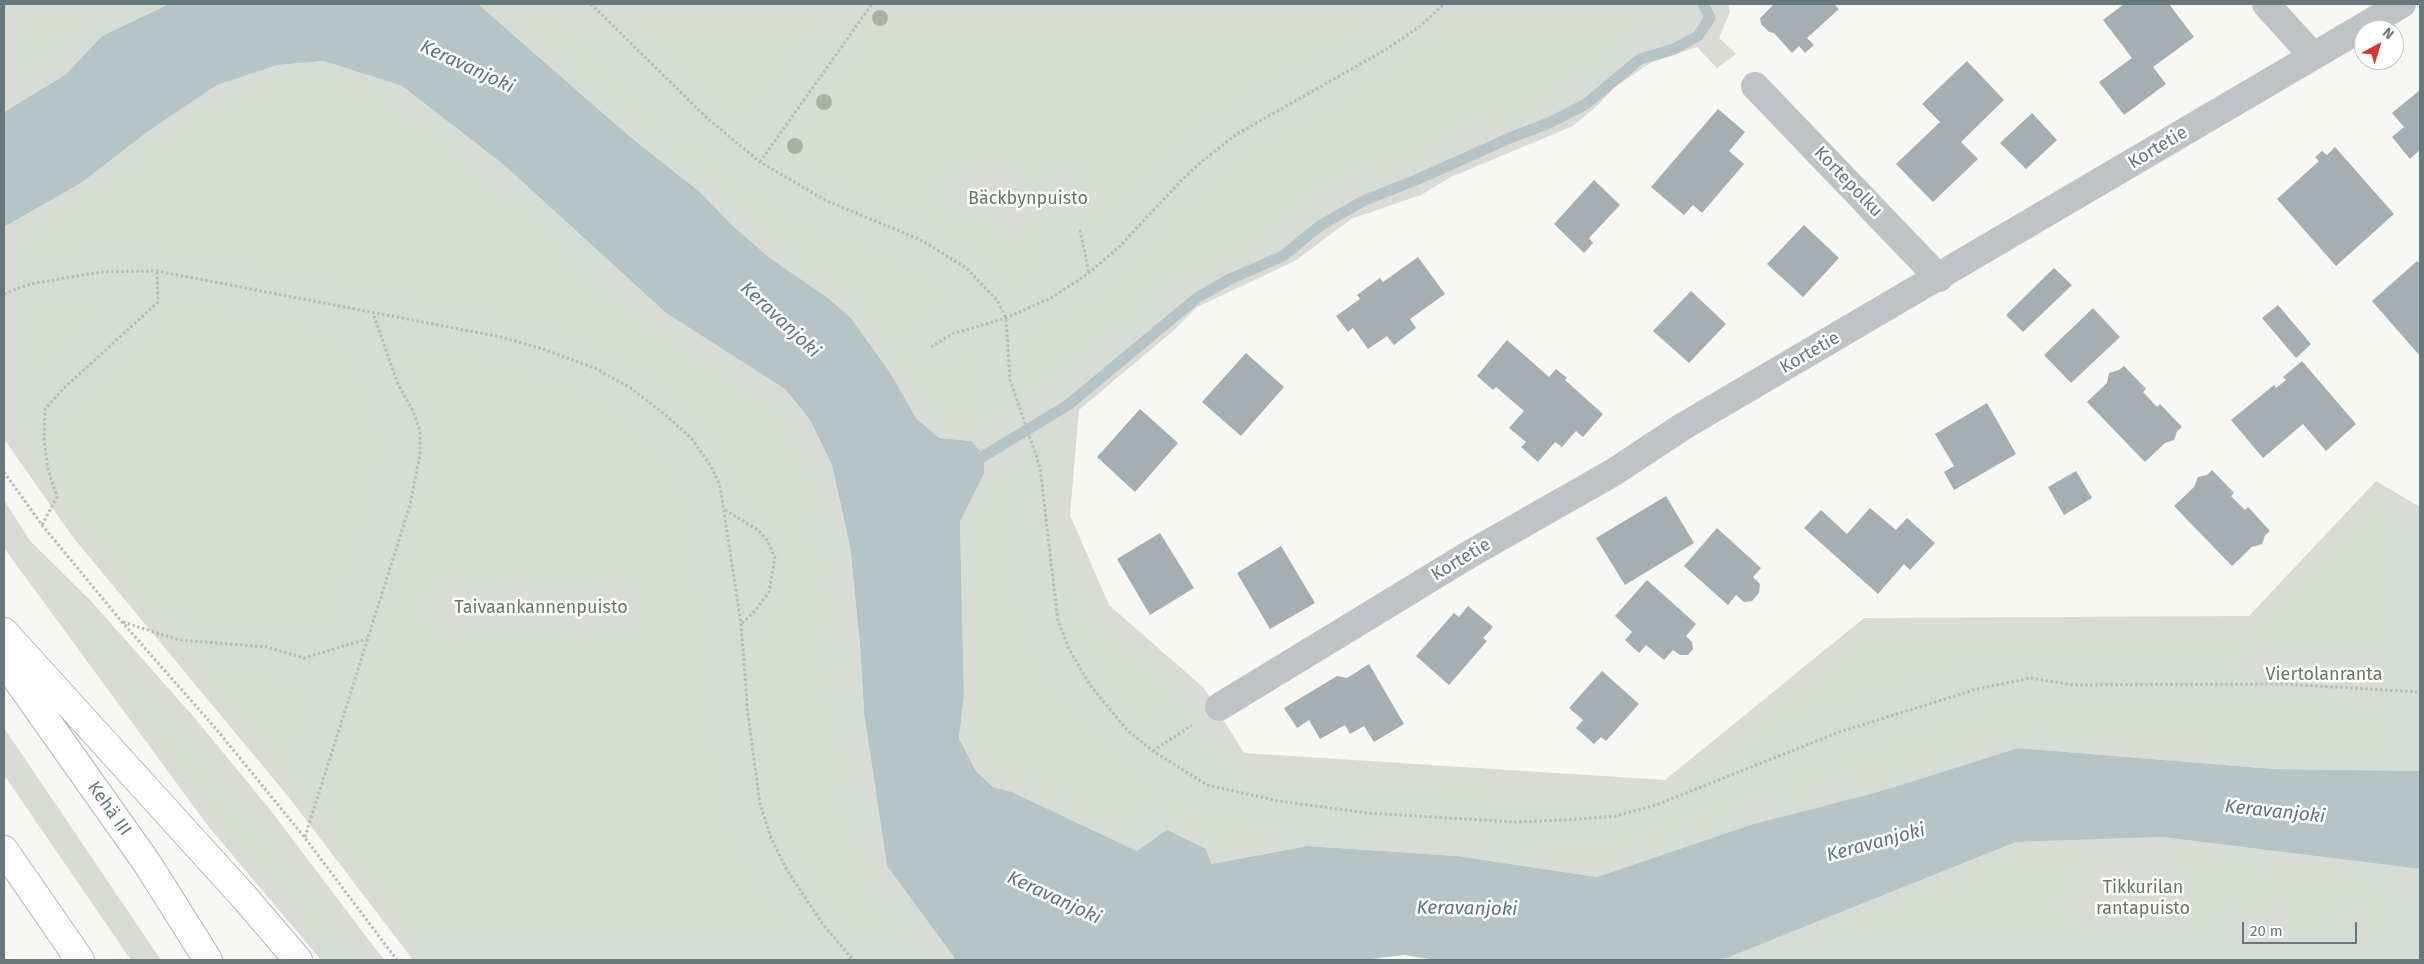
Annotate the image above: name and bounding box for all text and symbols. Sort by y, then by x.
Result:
north arrow [2354,20,2404,70]
text: N [2379,24,2397,43]
water label: Keravanjoki [416,35,518,99]
street label: Kortetie [2124,122,2192,174]
street label: Kortepolku [1809,142,1887,222]
park label: Bäckbynpuisto [968,188,1088,210]
water label: Keravanjoki [735,277,825,363]
street label: Kortetie [1776,327,1844,379]
street label: Kortetie [1427,534,1495,586]
park label: Taivaankannenpuisto [454,597,628,619]
park label: Viertolanranta [2266,664,2382,686]
street label: Kehä III [83,778,135,840]
water label: Keravanjoki [2224,795,2326,829]
water label: Keravanjoki [1824,819,1928,867]
water label: Keravanjoki [1003,866,1105,930]
park label: Tikkurilan rantapuisto [2096,877,2190,920]
water label: Keravanjoki [1416,897,1518,921]
scale bar [2244,912,2359,944]
text: 20 m [2250,922,2283,940]

